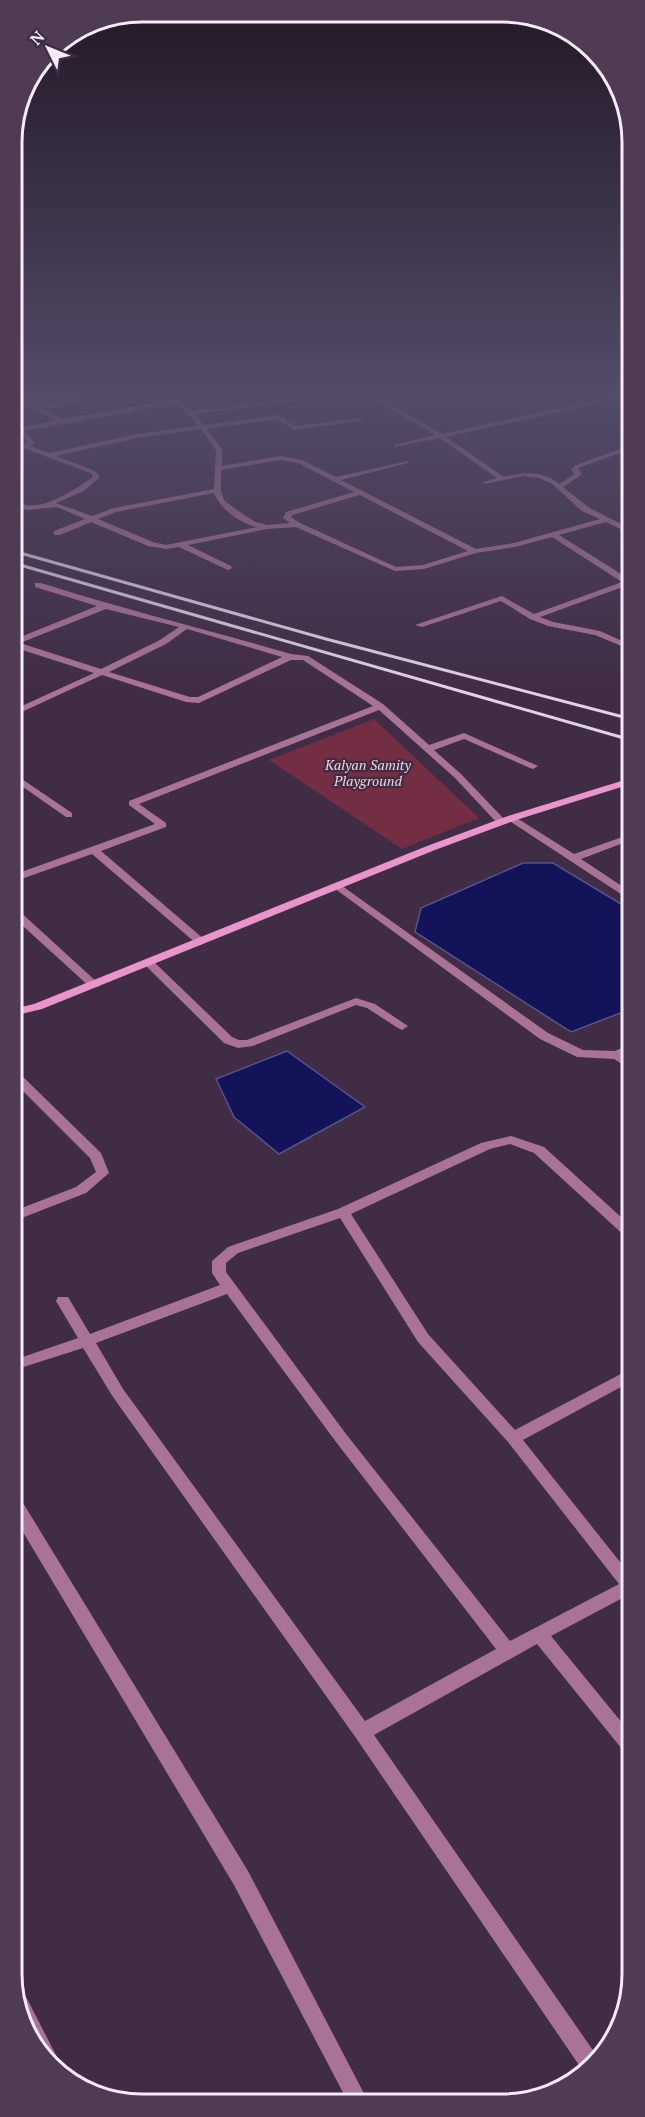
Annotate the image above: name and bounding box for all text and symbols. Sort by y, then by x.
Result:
north arrow [18,18,78,78]
text: N [25,26,49,50]
park label: Kalyan Samity Playground [324,755,412,790]

